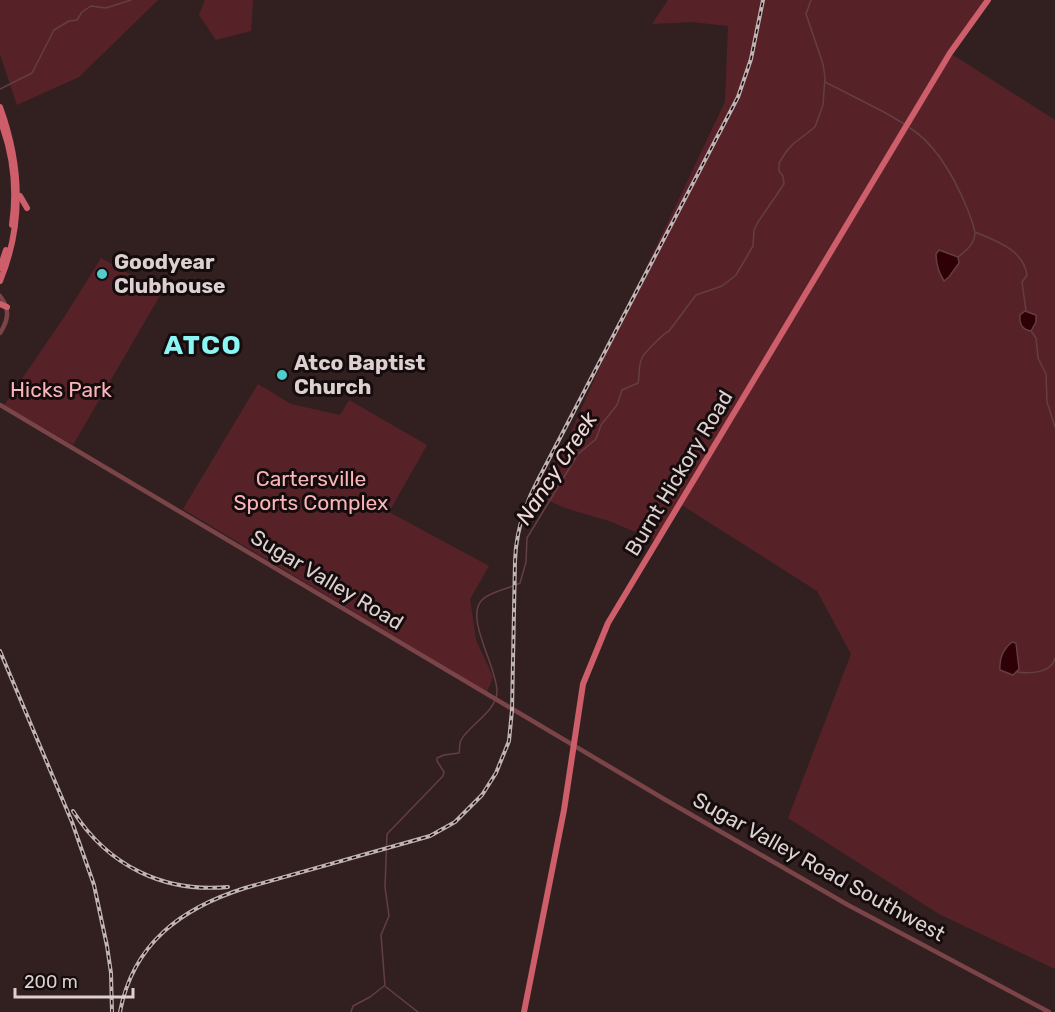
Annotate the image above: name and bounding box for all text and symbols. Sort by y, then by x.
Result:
place label: Goodyear Clubhouse [114,249,226,298]
marker: Goodyear Clubhouse [95,267,109,281]
district label: ATCO [164,329,242,361]
place label: Atco Baptist Church [294,350,426,399]
marker: Atco Baptist Church [275,368,289,382]
park label: Hicks Park [10,377,112,402]
street label: Burnt Hickory Road [619,385,738,560]
water label: Nancy Creek [510,406,603,530]
park label: Cartersville Sports Complex [234,466,388,515]
street label: Sugar Valley Road [246,524,408,635]
street label: Sugar Valley Road Southwest [689,787,950,946]
scale bar [15,961,134,999]
text: 200 m [24,971,78,993]

